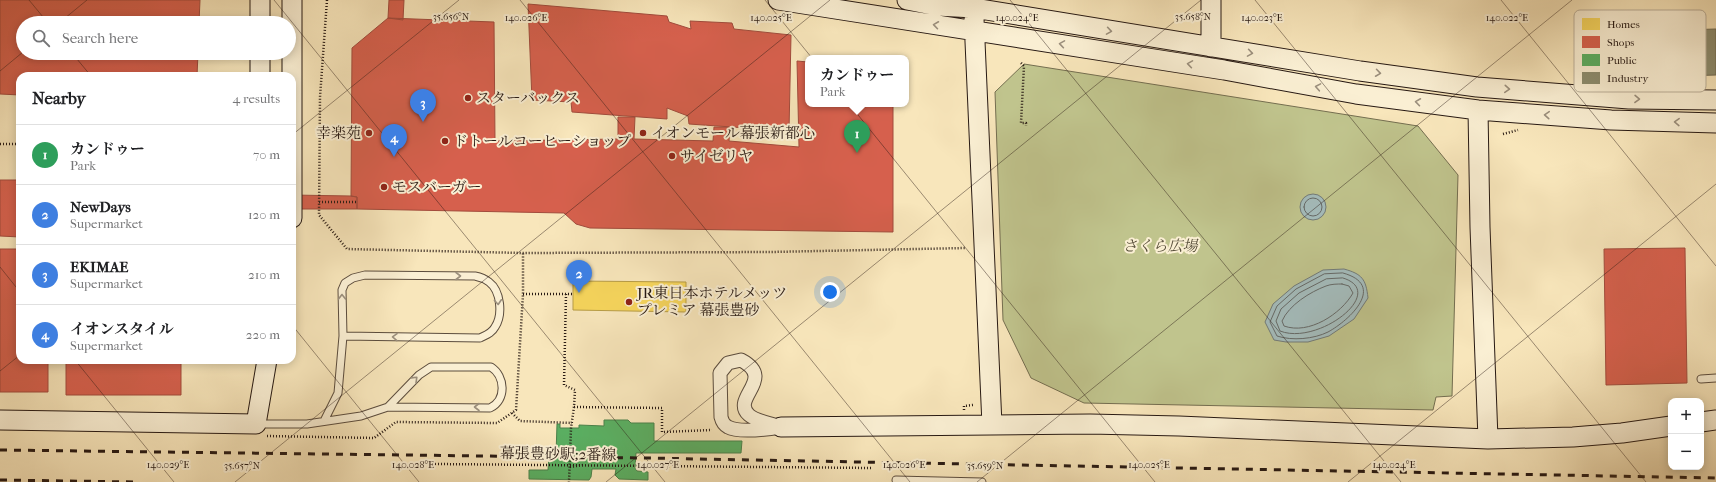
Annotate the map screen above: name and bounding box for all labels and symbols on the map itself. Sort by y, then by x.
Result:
legend [1574,10,1706,92]
text: 35.656°N [433,11,470,23]
text: 35.658°N [1175,11,1212,23]
text: 140.026°E [505,12,547,24]
text: 140.025°E [750,12,792,24]
text: 140.024°E [995,12,1039,24]
text: 140.023°E [1241,12,1283,24]
text: 140.022°E [1486,12,1528,24]
text: Homes [1607,18,1640,31]
one-way arrow [933,21,939,30]
one-way arrow [1106,26,1112,34]
text: Shops [1607,36,1634,49]
one-way arrow [1058,40,1065,49]
one-way arrow [1247,49,1253,57]
text: Public [1607,54,1637,67]
one-way arrow [1187,60,1193,69]
one-way arrow [1375,68,1381,77]
text: Industry [1607,72,1649,85]
one-way arrow [1315,83,1321,92]
one-way arrow [1504,85,1510,94]
pin: 3 [410,89,436,122]
place label: スターバックス [476,89,580,107]
marker: スターバックス [463,93,473,103]
one-way arrow [1634,95,1640,103]
one-way arrow [1415,98,1421,107]
one-way arrow [1544,111,1550,120]
one-way arrow [1674,117,1680,126]
pin: 1 [844,120,870,153]
place label: 幸楽苑 [316,124,361,142]
pin: 4 [381,124,407,157]
place label: イオンモール幕張新都心 [651,124,815,142]
marker: 幸楽苑 [364,128,374,138]
marker: イオンモール幕張新都心 [638,128,648,138]
place label: ドトールコーヒーショップ [453,132,632,150]
marker: ドトールコーヒーショップ [440,136,450,146]
place label: サイゼリヤ [680,147,753,165]
marker: サイゼリヤ [667,151,677,161]
place label: モスバーガー [392,178,482,196]
marker: モスバーガー [379,182,389,192]
park label: さくら広場 [1122,237,1199,255]
pin: 2 [566,260,592,293]
one-way arrow [455,272,461,280]
your location [820,282,840,302]
place label: JR東日本ホテルメッツ プレミア 幕張豊砂 [636,284,787,319]
one-way arrow [338,294,346,300]
marker: JR東日本ホテルメッツ プレミア 幕張豊砂 [624,297,634,307]
one-way arrow [494,299,503,305]
one-way arrow [392,333,398,341]
one-way arrow [410,376,418,384]
one-way arrow [474,403,480,412]
street label: 幕張豊砂駅;2番線 [500,444,616,464]
text: 140.029°E [147,459,189,471]
text: 140.028°E [392,459,434,471]
text: 140.027°E [637,459,679,471]
text: 140.026°E [883,459,925,471]
text: 140.025°E [1128,459,1170,471]
text: 140.024°E [1372,459,1416,471]
text: 35.657°N [224,460,260,472]
text: 35.659°N [967,460,1004,472]

